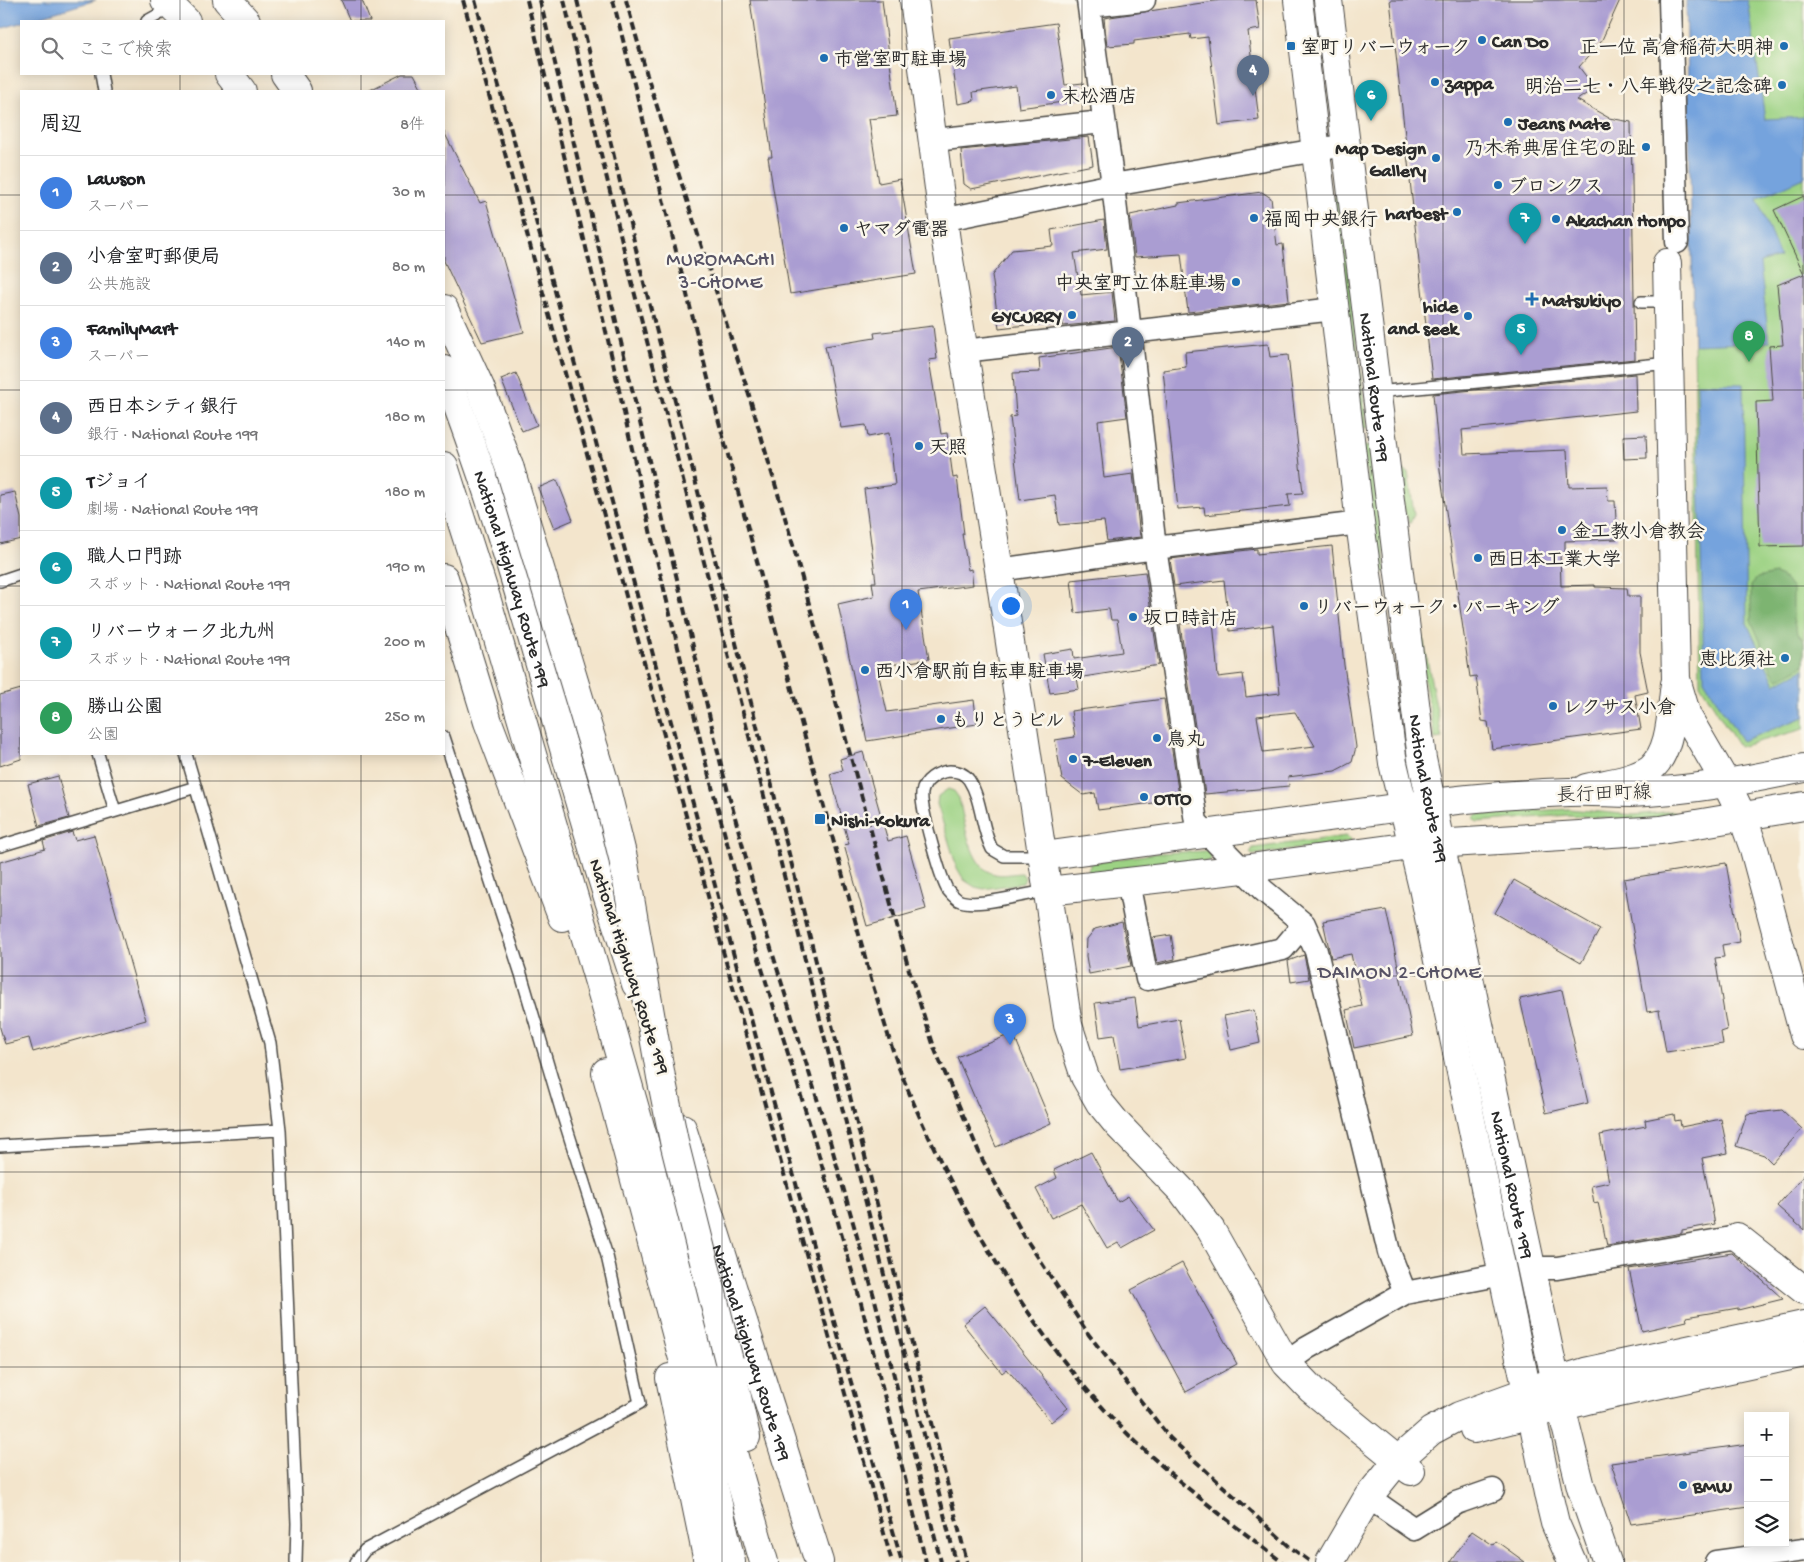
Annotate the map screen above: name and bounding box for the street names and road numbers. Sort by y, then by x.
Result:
street label: National Route 199 [1352,311,1393,464]
street label: National Highway Route 199 [466,468,554,691]
street label: National Route 199 [1402,713,1452,866]
street label: 長行田町線 [1556,781,1652,809]
street label: National Highway Route 199 [582,856,674,1078]
street label: National Route 199 [1483,1109,1537,1262]
street label: National Highway Route 199 [704,1242,794,1465]

